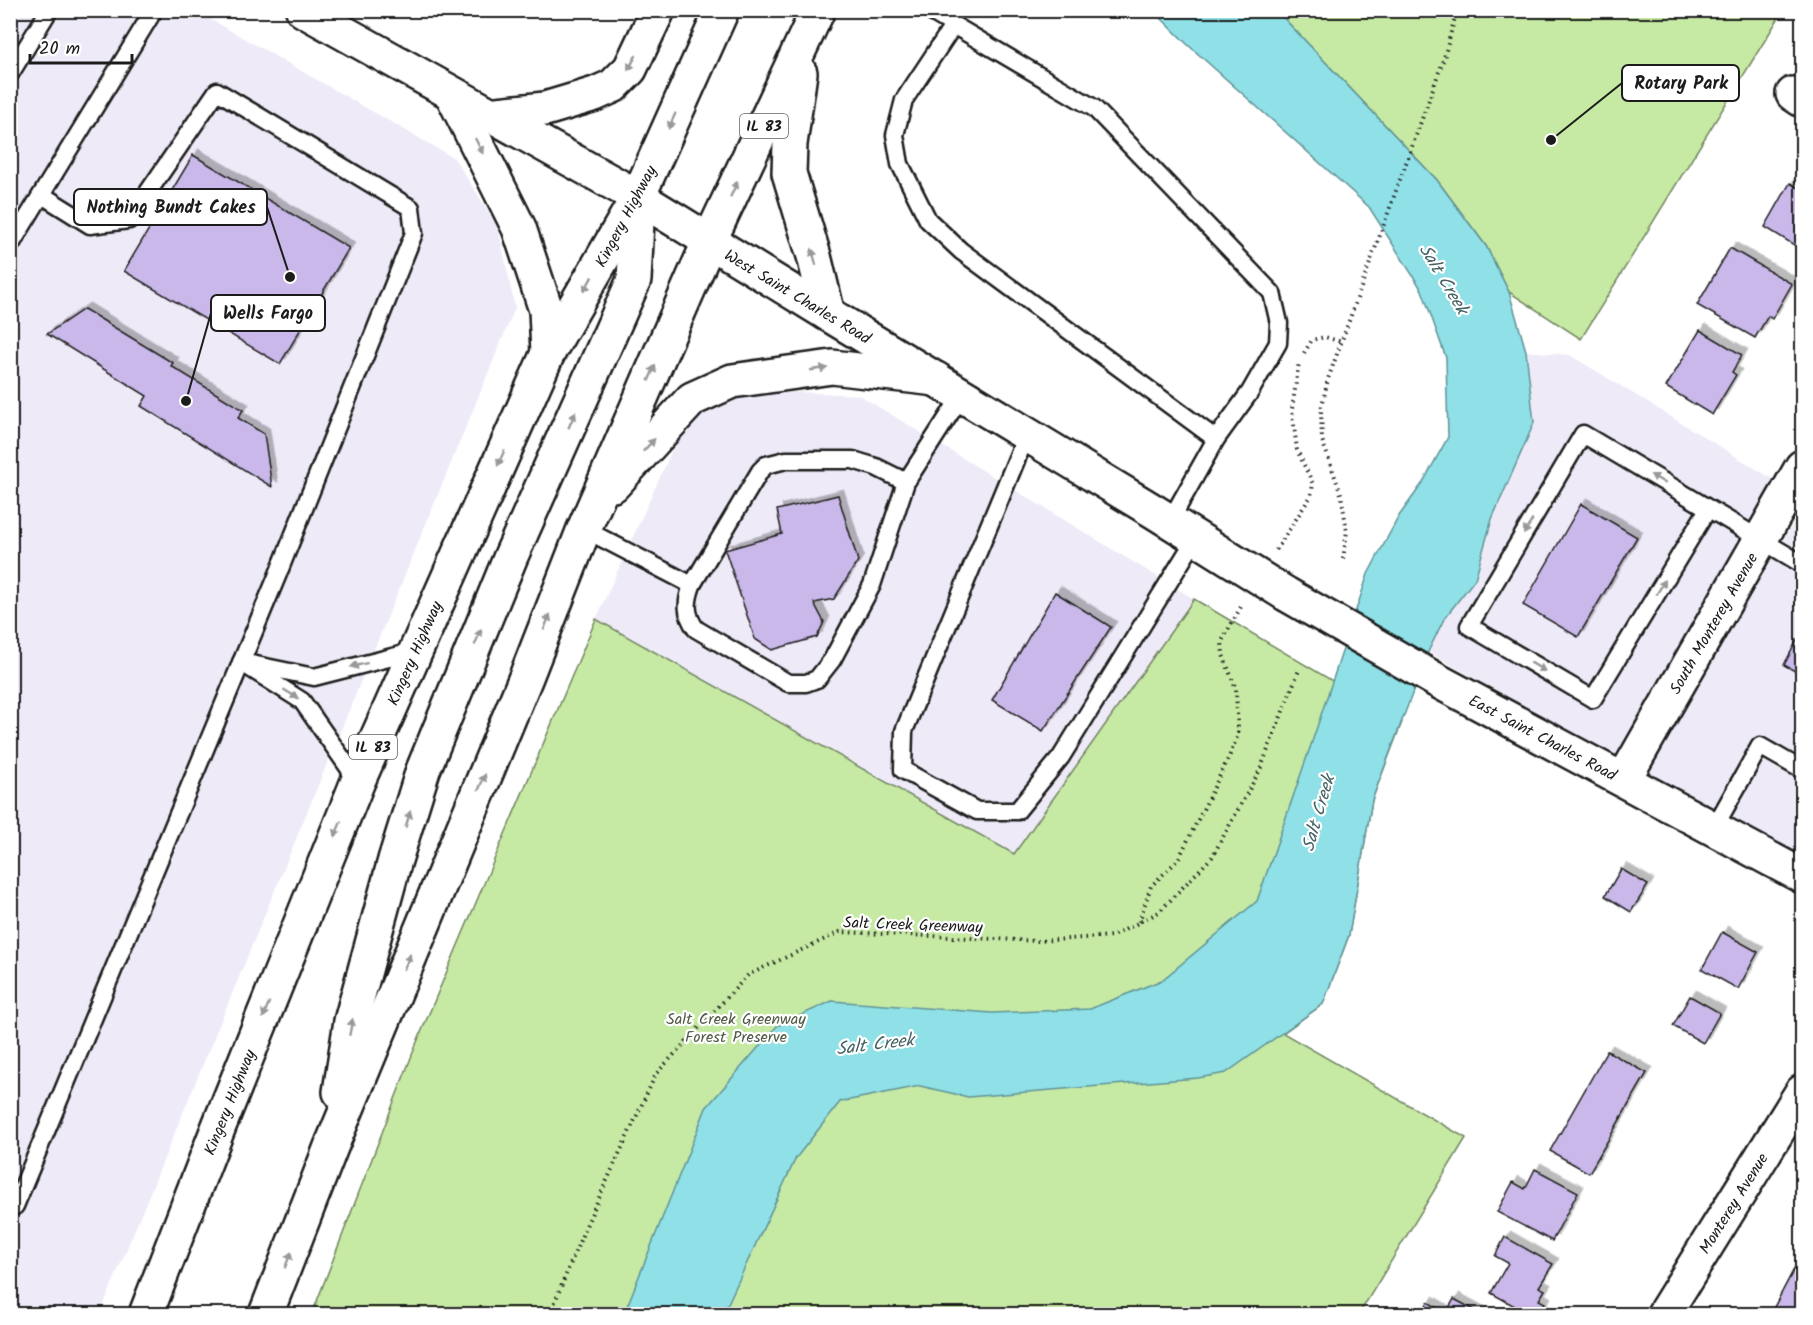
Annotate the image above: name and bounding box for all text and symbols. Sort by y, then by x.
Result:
scale bar [30,27,132,65]
text: 20 m [39,35,80,64]
one-way arrow [627,55,637,72]
callout: Rotary Park [1622,65,1739,101]
text: Rotary Park [1634,70,1729,99]
one-way arrow [668,113,677,130]
road number: IL 83 [740,114,788,138]
one-way arrow [474,138,484,155]
street label: Kingery Highway [589,161,664,272]
one-way arrow [730,180,739,197]
callout: Nothing Bundt Cakes [74,189,267,225]
text: Nothing Bundt Cakes [86,194,256,223]
water label: Salt Creek [1410,239,1477,323]
street label: West Saint Charles Road [719,243,876,352]
one-way arrow [808,248,818,266]
one-way arrow [583,276,593,293]
callout: Wells Fargo [211,295,325,331]
text: Wells Fargo [223,300,313,329]
one-way arrow [648,364,657,382]
one-way arrow [810,364,829,373]
one-way arrow [567,411,576,428]
one-way arrow [642,438,655,453]
one-way arrow [496,450,506,468]
one-way arrow [1650,473,1666,484]
one-way arrow [1523,519,1533,536]
street label: South Monterey Avenue [1663,548,1765,699]
one-way arrow [1655,579,1666,595]
street label: Kingery Highway [381,597,450,710]
one-way arrow [543,613,552,631]
one-way arrow [474,628,483,646]
one-way arrow [350,661,368,671]
one-way arrow [1530,661,1546,672]
one-way arrow [282,688,299,699]
street label: East Saint Charles Road [1464,689,1622,788]
road number: IL 83 [349,735,397,759]
water label: Salt Creek [1295,769,1345,855]
one-way arrow [478,773,487,791]
one-way arrow [403,810,413,828]
one-way arrow [333,820,343,838]
street label: Salt Creek Greenway [843,911,984,940]
one-way arrow [402,953,412,971]
one-way arrow [261,1001,270,1019]
park label: Salt Creek Greenway Forest Preserve [666,1007,806,1050]
one-way arrow [347,1017,356,1036]
water label: Salt Creek [835,1026,918,1065]
street label: Kingery Highway [198,1045,263,1159]
street label: Monterey Avenue [1693,1148,1775,1259]
one-way arrow [283,1251,293,1269]

